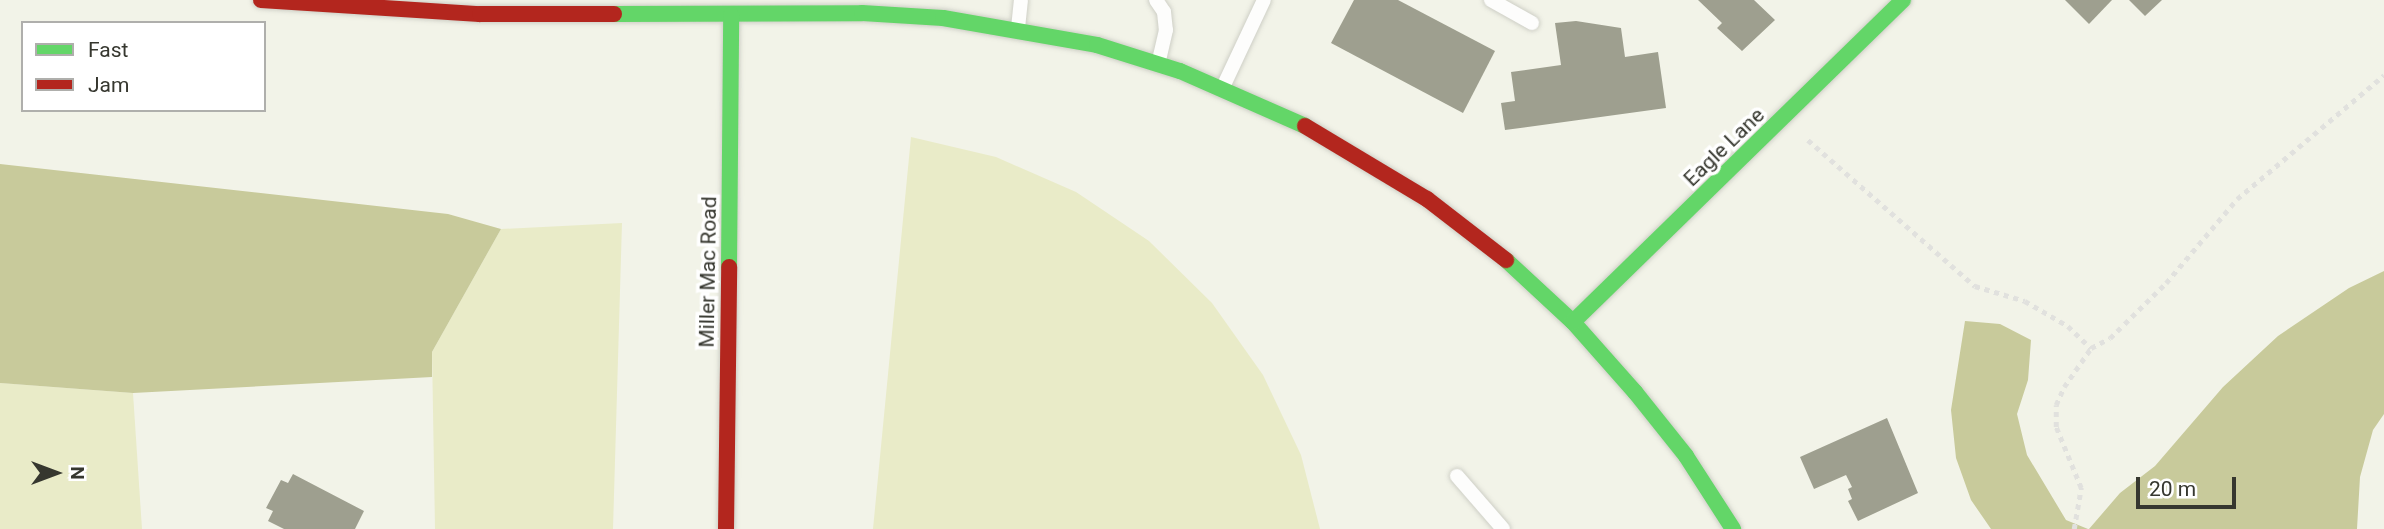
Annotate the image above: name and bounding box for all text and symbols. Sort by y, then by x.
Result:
legend [21,21,266,112]
text: Fast [88,38,128,62]
text: Jam [88,73,129,97]
street label: Eagle Lane [1679,102,1769,192]
street label: Miller Mac Road [694,196,722,348]
north arrow [21,438,91,508]
scale bar [2139,462,2239,506]
text: N [66,466,89,480]
text: 20 m [2149,477,2196,501]

